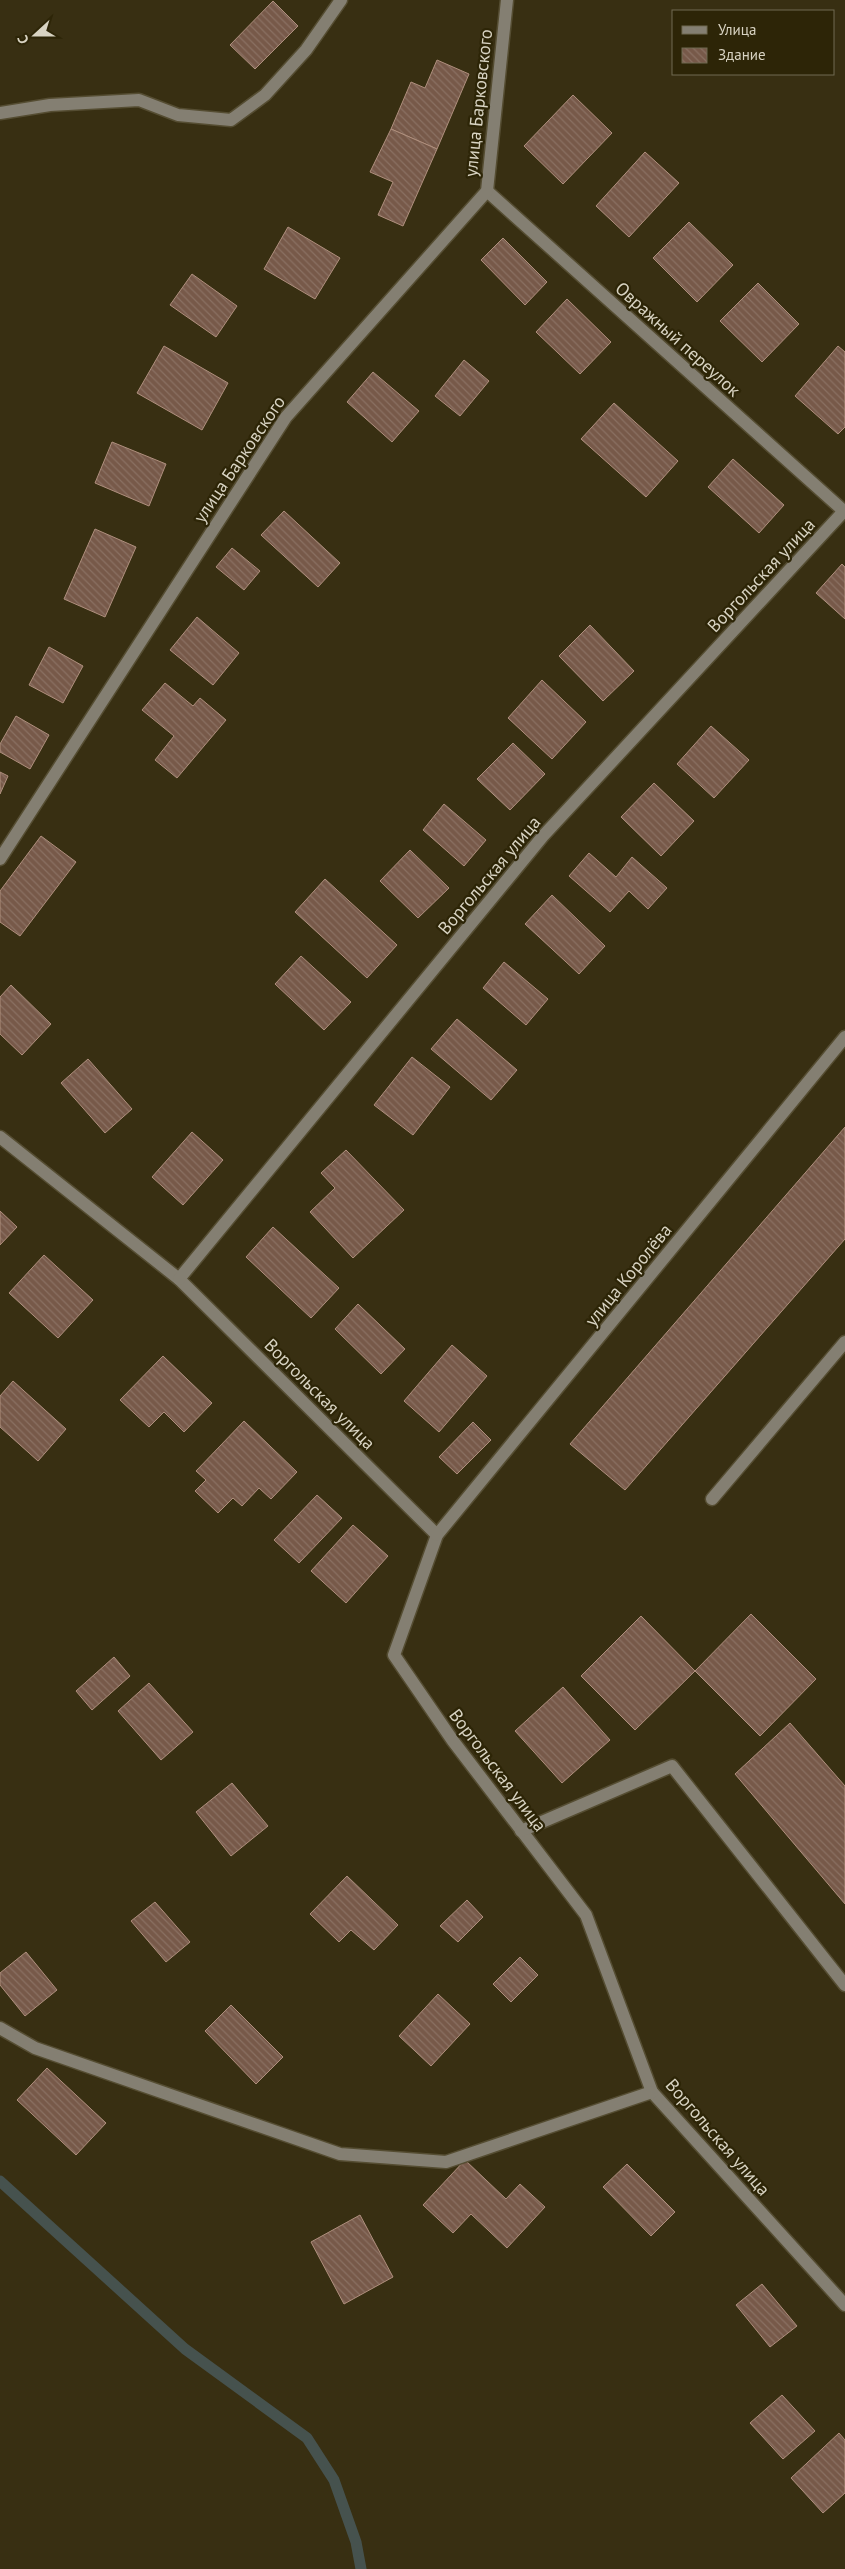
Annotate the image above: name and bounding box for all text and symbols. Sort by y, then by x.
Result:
north arrow [10,10,60,60]
legend [672,10,835,75]
text: Улица [718,20,756,39]
street label: улица Барковского [459,28,497,178]
text: С [13,33,33,47]
text: Здание [718,45,766,64]
street label: Овражный переулок [611,277,746,402]
street label: улица Барковского [188,391,290,527]
street label: Воргольская улица [702,513,820,637]
street label: Воргольская улица [433,811,545,939]
street label: улица Королёва [580,1219,676,1331]
street label: Воргольская улица [260,1334,380,1454]
street label: Воргольская улица [444,1704,552,1836]
street label: Воргольская улица [661,2074,775,2200]

